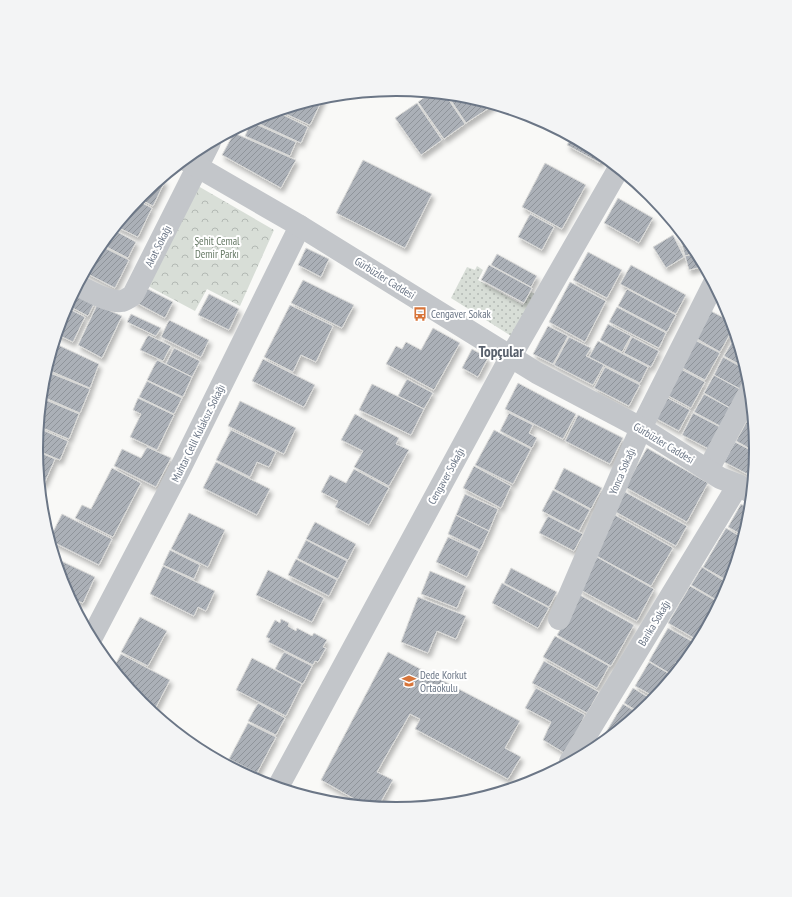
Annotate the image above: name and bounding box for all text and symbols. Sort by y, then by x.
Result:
street label: Akat Sokağı [142,223,174,269]
park label: Şehit Cemal Demir Parkı [194,234,240,261]
street label: Gürbüzler Caddesi [352,254,418,302]
bus stop icon: Cengaver Sokak [412,306,428,322]
place label: Cengaver Sokak [431,307,492,321]
district label: Topçular [478,342,524,361]
street label: Muhtar Celil Kulaksız Sokağı [168,382,228,484]
street label: Gürbüzler Caddesi [631,419,697,467]
street label: Cengaver Sokağı [425,445,467,507]
street label: Yonca Sokağı [606,445,638,497]
street label: Barika Sokağı [635,597,673,649]
place label: Dede Korkut Ortaokulu [420,668,467,695]
school or university icon: Dede Korkut Ortaokulu [401,673,417,689]

